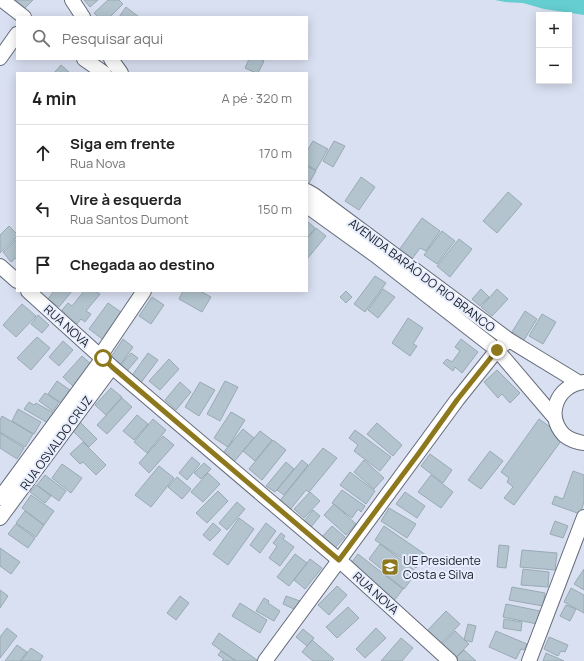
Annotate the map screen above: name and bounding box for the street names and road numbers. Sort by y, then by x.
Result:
street label: AVENIDA BARÃO DO RIO BRANCO [345,214,499,336]
street label: RUA NOVA [40,301,94,351]
street label: RUA OSVALDO CRUZ [16,392,96,494]
street label: RUA NOVA [349,568,403,618]

